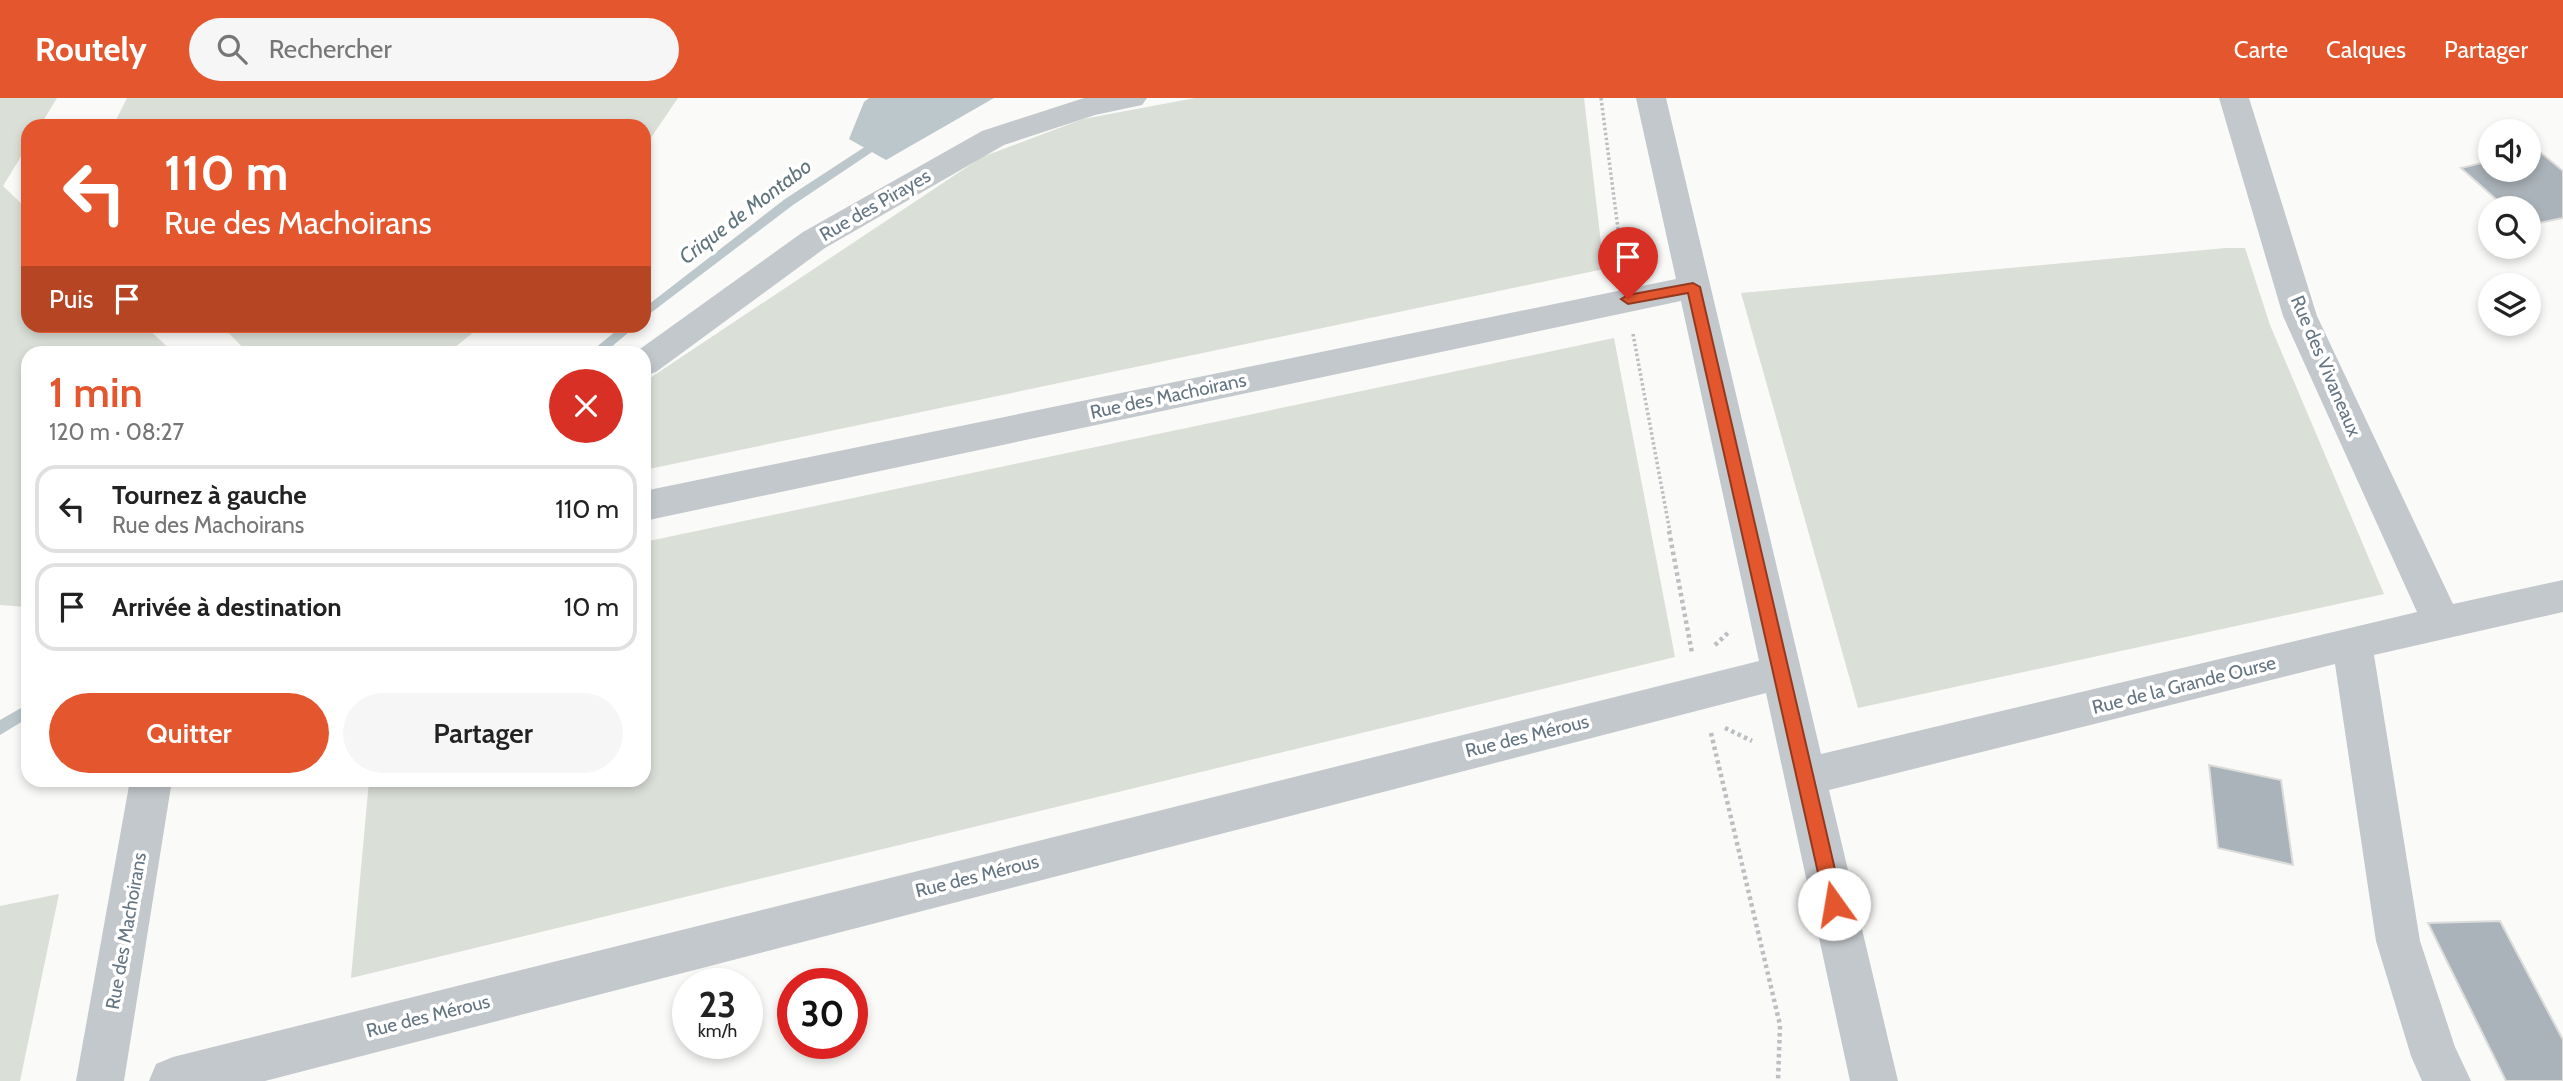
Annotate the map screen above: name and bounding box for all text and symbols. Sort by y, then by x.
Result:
search box [189,18,679,81]
text: Routely [35,29,147,69]
icon: search [213,30,251,68]
text: Rechercher [269,33,392,65]
text: Carte [2234,35,2288,64]
text: Calques [2326,35,2406,64]
text: Partager [2444,35,2528,64]
map controls [2478,119,2541,336]
button: sound [2478,119,2541,182]
text: 110 m [164,143,288,202]
icon: left [49,147,140,238]
water label: Crique de Montabo [674,153,816,269]
street label: Rue des Pirayes [816,164,935,246]
button: search [2478,196,2541,259]
text: Rue des Machoirans [164,203,432,242]
pin [1598,227,1658,299]
icon: arrive [1609,238,1647,276]
button: layers [2478,273,2541,336]
icon: arrive [108,280,146,318]
text: Puis [49,283,94,315]
street label: Rue des Vivaneaux [2286,292,2366,440]
text: 1 min [49,366,143,418]
street label: Rue des Machoirans [1088,368,1248,424]
button: close [549,369,623,443]
text: 120 m · 08:27 [49,418,184,446]
text: Tournez à gauche [112,479,307,511]
icon: left [53,490,91,528]
text: 110 m [555,493,619,525]
text: Rue des Machoirans [112,511,304,539]
icon: arrive [53,588,91,626]
text: Arrivée à destination [112,591,342,623]
text: 10 m [564,591,619,623]
street label: Rue de la Grande Ourse [2090,651,2278,719]
button: Quitter [49,693,329,773]
button: Partager [343,693,623,773]
street label: Rue des Mérous [1463,710,1591,762]
street label: Rue des Mérous [913,850,1041,902]
street label: Rue des Machoirans [101,851,151,1011]
position arrow [1797,867,1871,941]
speed limit sign: 30 [777,968,868,1059]
text: 23 [699,983,736,1026]
street label: Rue des Mérous [364,990,492,1042]
text: km/h [698,1020,737,1042]

